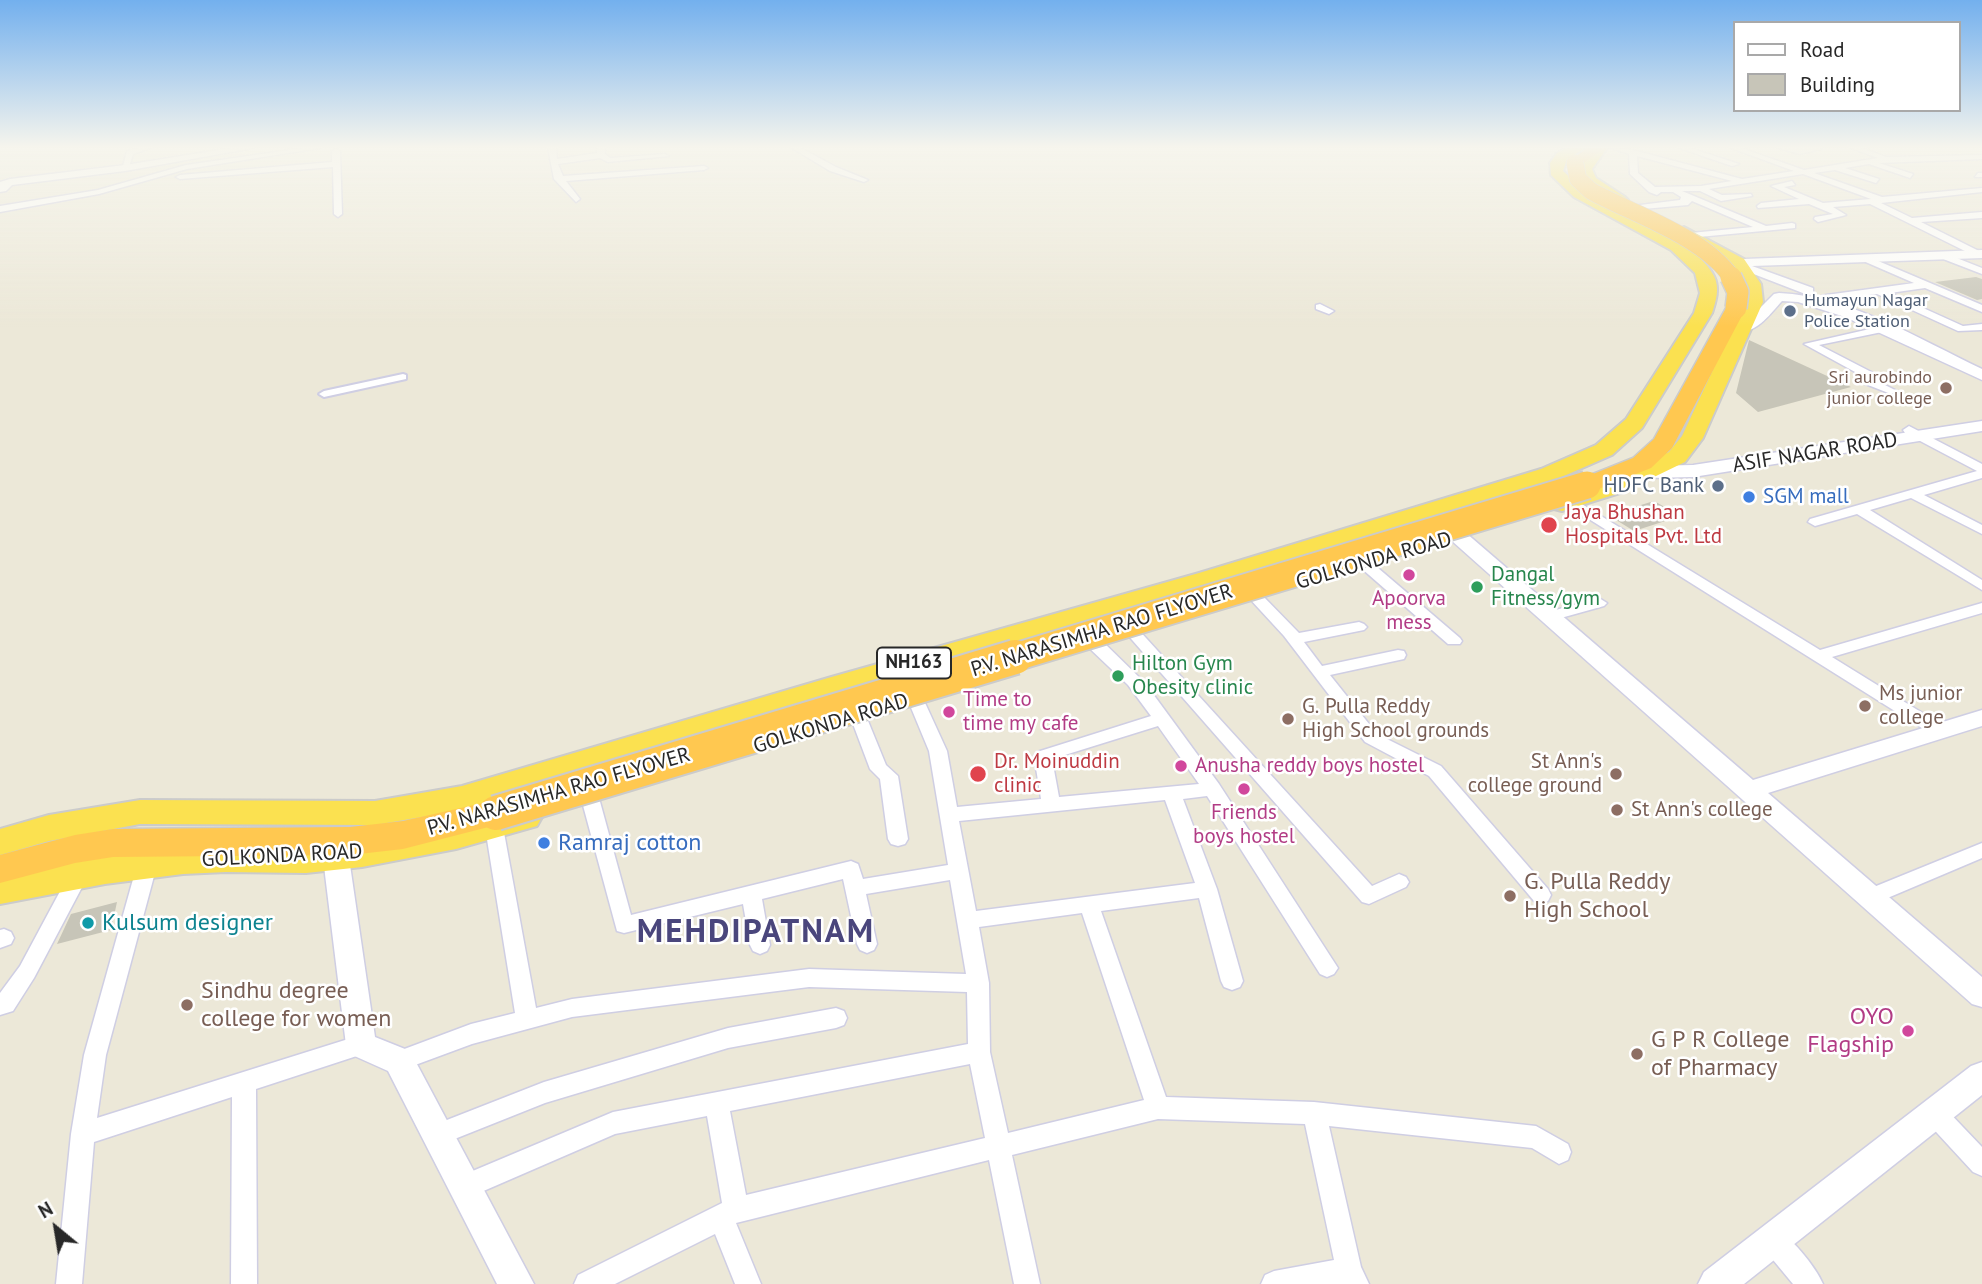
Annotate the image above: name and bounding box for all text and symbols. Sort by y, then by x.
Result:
legend [1734,21,1961,112]
text: Road [1800,36,1844,63]
text: Building [1800,71,1875,98]
place label: Humayun Nagar Police Station [1804,290,1928,332]
marker: Humayun Nagar Police Station [1782,303,1798,319]
place label: Sri aurobindo junior college [1827,367,1932,410]
marker: Sri aurobindo junior college [1938,380,1954,396]
street label: ASIF NAGAR ROAD [1731,428,1899,478]
place label: HDFC Bank [1603,473,1704,499]
marker: HDFC Bank [1710,478,1726,494]
place label: SGM mall [1763,484,1849,510]
marker: SGM mall [1741,489,1757,505]
place label: Jaya Bhushan Hospitals Pvt. Ltd [1565,500,1722,550]
marker: Jaya Bhushan Hospitals Pvt. Ltd [1539,515,1559,535]
street label: GOLKONDA ROAD [1293,527,1455,595]
place label: Dangal Fitness/gym [1491,562,1600,612]
marker: Apoorva mess [1401,567,1417,583]
street label: P.V. NARASIMHA RAO FLYOVER [968,579,1236,683]
marker: Dangal Fitness/gym [1469,579,1485,595]
place label: Apoorva mess [1372,586,1446,636]
road number: NH163 [877,648,951,678]
place label: Hilton Gym Obesity clinic [1132,651,1253,701]
marker: Hilton Gym Obesity clinic [1110,668,1126,684]
place label: Ms junior college [1879,681,1962,731]
place label: Time to time my cafe [963,687,1079,737]
street label: GOLKONDA ROAD [750,688,912,760]
place label: G. Pulla Reddy High School grounds [1302,694,1489,744]
marker: Ms junior college [1857,698,1873,714]
marker: Time to time my cafe [941,704,957,720]
marker: G. Pulla Reddy High School grounds [1280,711,1296,727]
street label: P.V. NARASIMHA RAO FLYOVER [425,742,693,842]
place label: Dr. Moinuddin clinic [994,749,1120,799]
place label: St Ann's college ground [1468,749,1602,799]
place label: Anusha reddy boys hostel [1195,753,1424,779]
marker: Anusha reddy boys hostel [1173,758,1189,774]
marker: Dr. Moinuddin clinic [968,764,988,784]
marker: St Ann's college ground [1608,766,1624,782]
marker: Friends boys hostel [1236,781,1252,797]
place label: St Ann's college [1631,797,1773,823]
place label: Friends boys hostel [1193,800,1295,850]
marker: St Ann's college [1609,802,1625,818]
place label: Ramraj cotton [558,829,701,857]
marker: Ramraj cotton [536,835,552,851]
street label: GOLKONDA ROAD [201,839,363,873]
place label: G. Pulla Reddy High School [1524,868,1670,924]
marker: G. Pulla Reddy High School [1502,888,1518,904]
place label: Kulsum designer [102,909,273,937]
district label: MEHDIPATNAM [638,913,874,953]
marker: Kulsum designer [80,915,96,931]
place label: Sindhu degree college for women [201,977,391,1033]
marker: Sindhu degree college for women [179,997,195,1013]
place label: OYO Flagship [1807,1003,1894,1059]
marker: OYO Flagship [1900,1023,1916,1039]
place label: G P R College of Pharmacy [1651,1026,1789,1082]
marker: G P R College of Pharmacy [1629,1046,1645,1062]
north arrow [21,1193,91,1263]
text: N [34,1196,57,1223]

